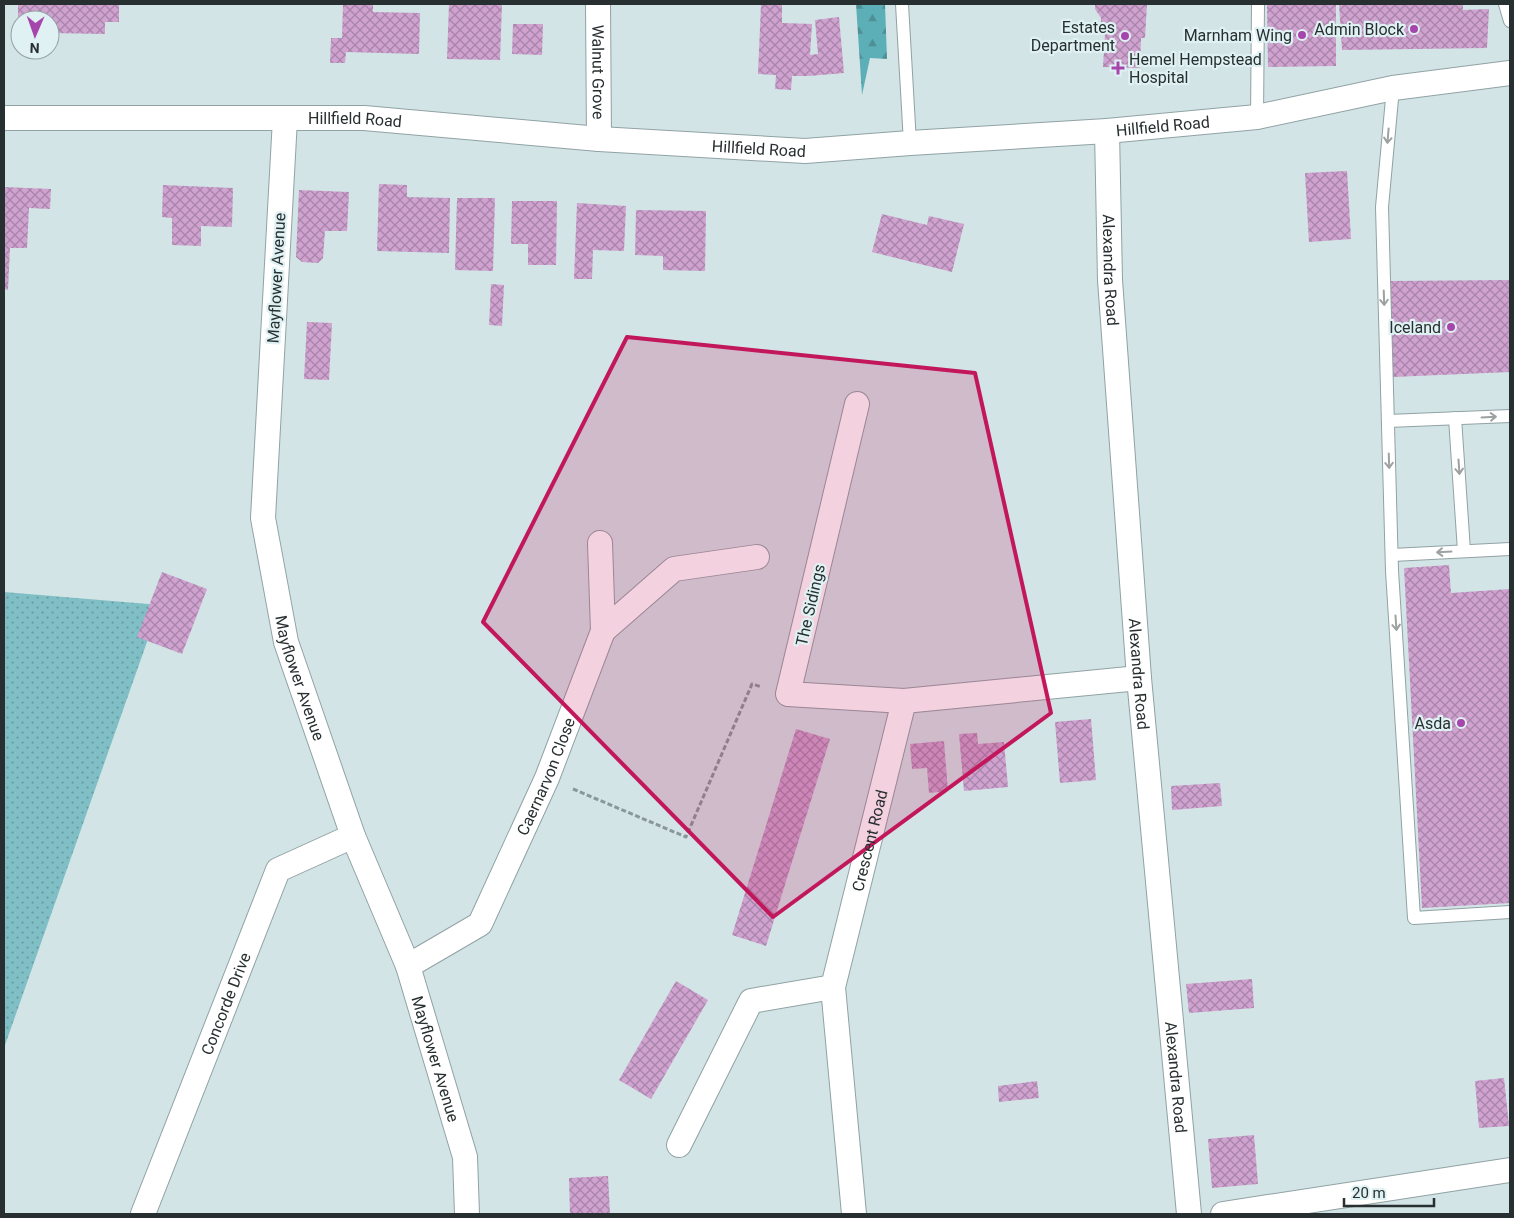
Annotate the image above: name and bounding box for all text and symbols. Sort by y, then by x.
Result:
north arrow [10,10,60,60]
place label: Estates Department [1031,18,1115,55]
place label: Admin Block [1314,20,1405,39]
marker: Admin Block [1408,23,1420,35]
street label: Walnut Grove [588,25,608,119]
place label: Marnham Wing [1184,26,1292,45]
marker: Marnham Wing [1296,29,1308,41]
marker: Estates Department [1119,30,1131,42]
text: N [29,40,40,56]
place label: Hemel Hempstead Hospital [1129,50,1262,87]
marker: Hemel Hempstead Hospital [1111,61,1125,75]
street label: Hillfield Road [308,109,403,131]
street label: Hillfield Road [1115,112,1211,140]
one-way arrow [1383,128,1393,144]
street label: Hillfield Road [711,137,806,161]
street label: Mayflower Avenue [264,212,289,344]
street label: Alexandra Road [1099,214,1122,326]
one-way arrow [1380,290,1389,306]
place label: Iceland [1389,318,1441,337]
marker: Iceland [1445,321,1457,333]
one-way arrow [1481,412,1497,422]
one-way arrow [1385,452,1394,468]
one-way arrow [1454,459,1463,475]
one-way arrow [1436,548,1452,557]
street label: The Sidings [792,562,829,648]
street label: Mayflower Avenue [271,614,328,743]
one-way arrow [1391,615,1400,631]
street label: Alexandra Road [1125,618,1153,731]
place label: Asda [1415,714,1451,733]
street label: Caernarvon Close [513,715,579,838]
marker: Asda [1455,717,1467,729]
street label: Crescent Road [848,788,892,893]
street label: Concorde Drive [197,950,255,1058]
street label: Mayflower Avenue [407,994,463,1124]
street label: Alexandra Road [1161,1021,1190,1134]
scale bar [1344,1176,1434,1208]
text: 20 m [1352,1184,1386,1202]

